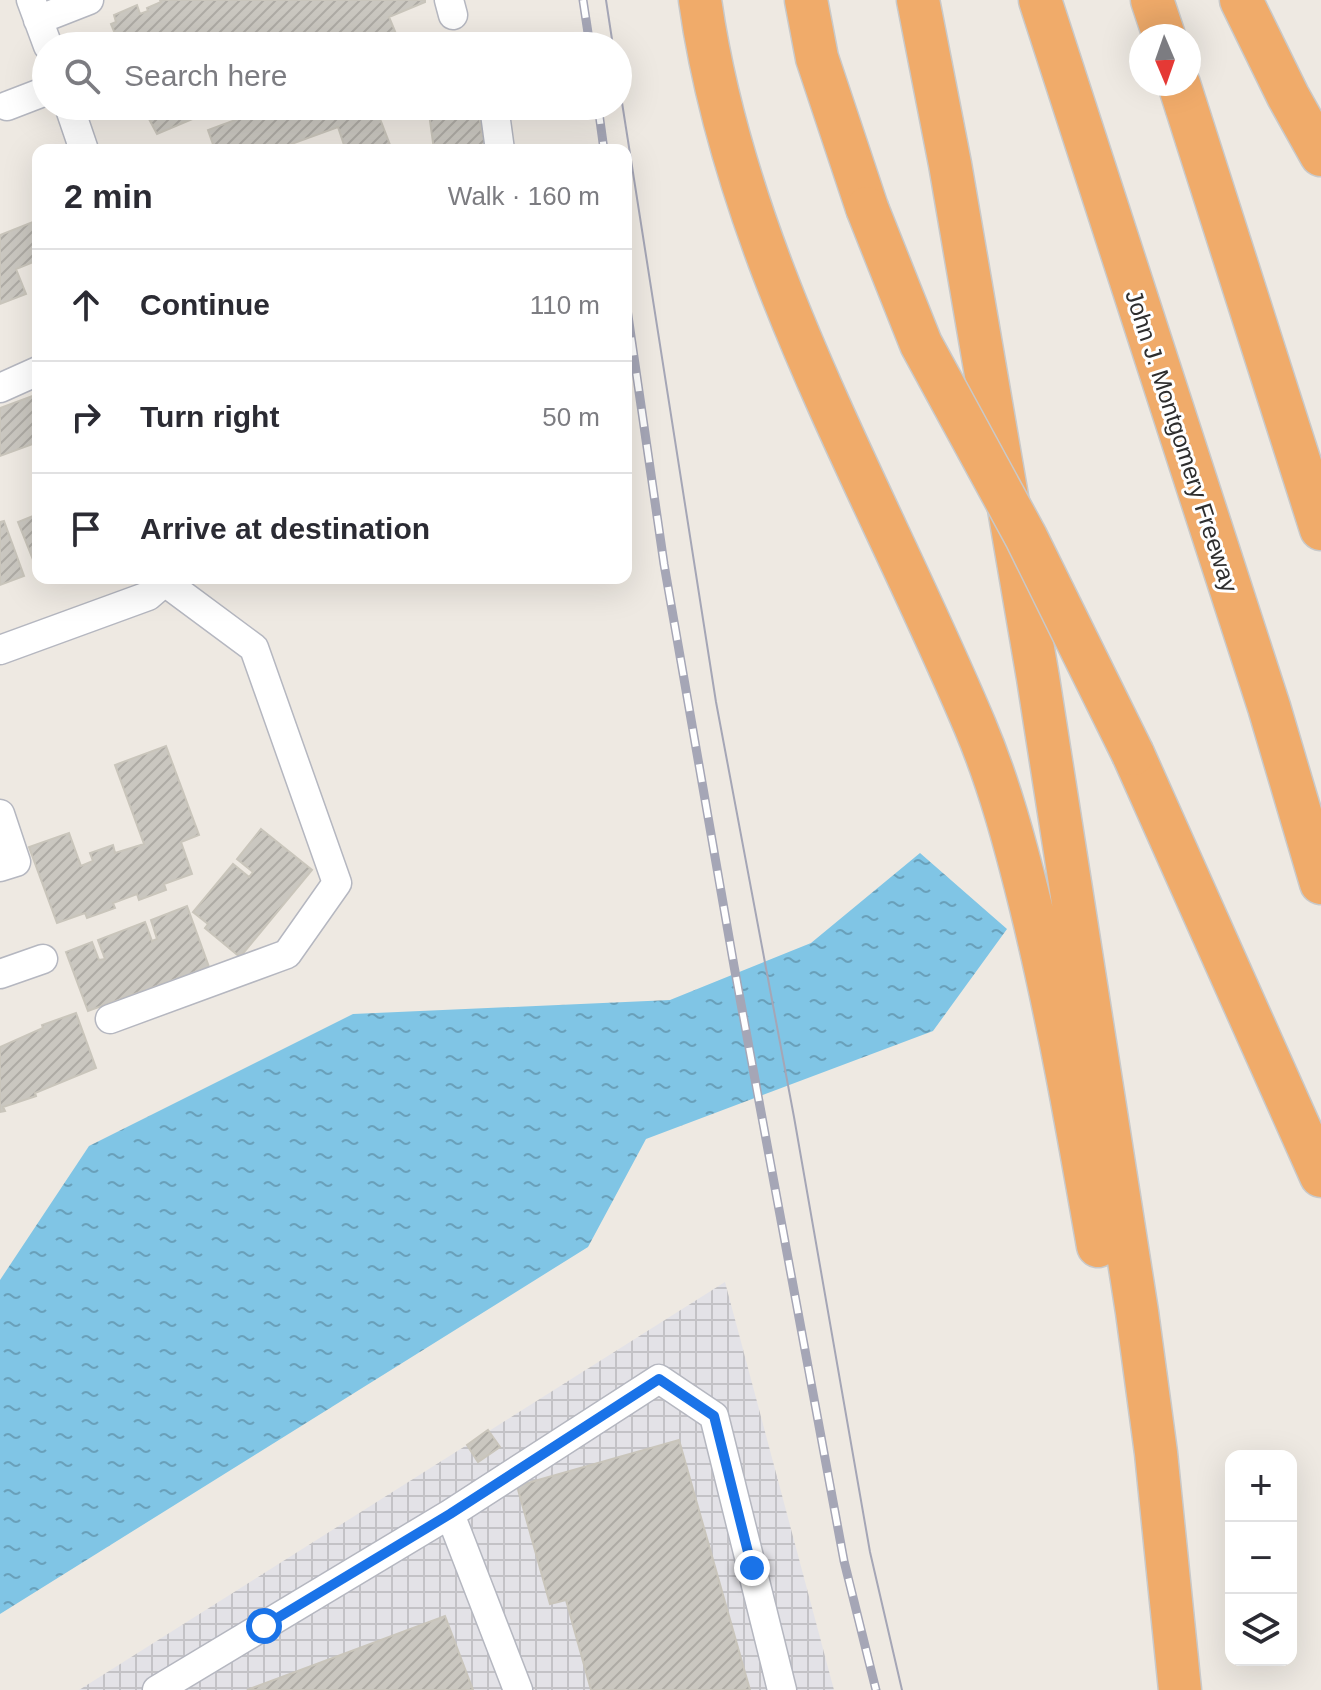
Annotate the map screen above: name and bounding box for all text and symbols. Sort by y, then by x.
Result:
north arrow [1129,24,1201,96]
search box [32,32,632,120]
icon: search [60,54,104,98]
text: Search here [124,59,287,92]
text: 2 min [64,177,153,215]
text: Walk · 160 m [448,181,600,211]
icon: ahead [64,283,108,327]
street label: John J. Montgomery Freeway [1120,287,1244,595]
text: Continue [140,288,270,321]
text: 110 m [530,290,600,320]
icon: right [64,395,108,439]
text: Turn right [140,400,279,433]
text: 50 m [542,402,600,432]
icon: arrive [64,507,108,551]
text: Arrive at destination [140,512,430,545]
map controls [1225,1450,1297,1666]
button: + [1225,1450,1297,1522]
button: − [1225,1522,1297,1594]
route end [734,1550,770,1586]
button: layers [1225,1594,1297,1666]
route start [246,1608,282,1644]

